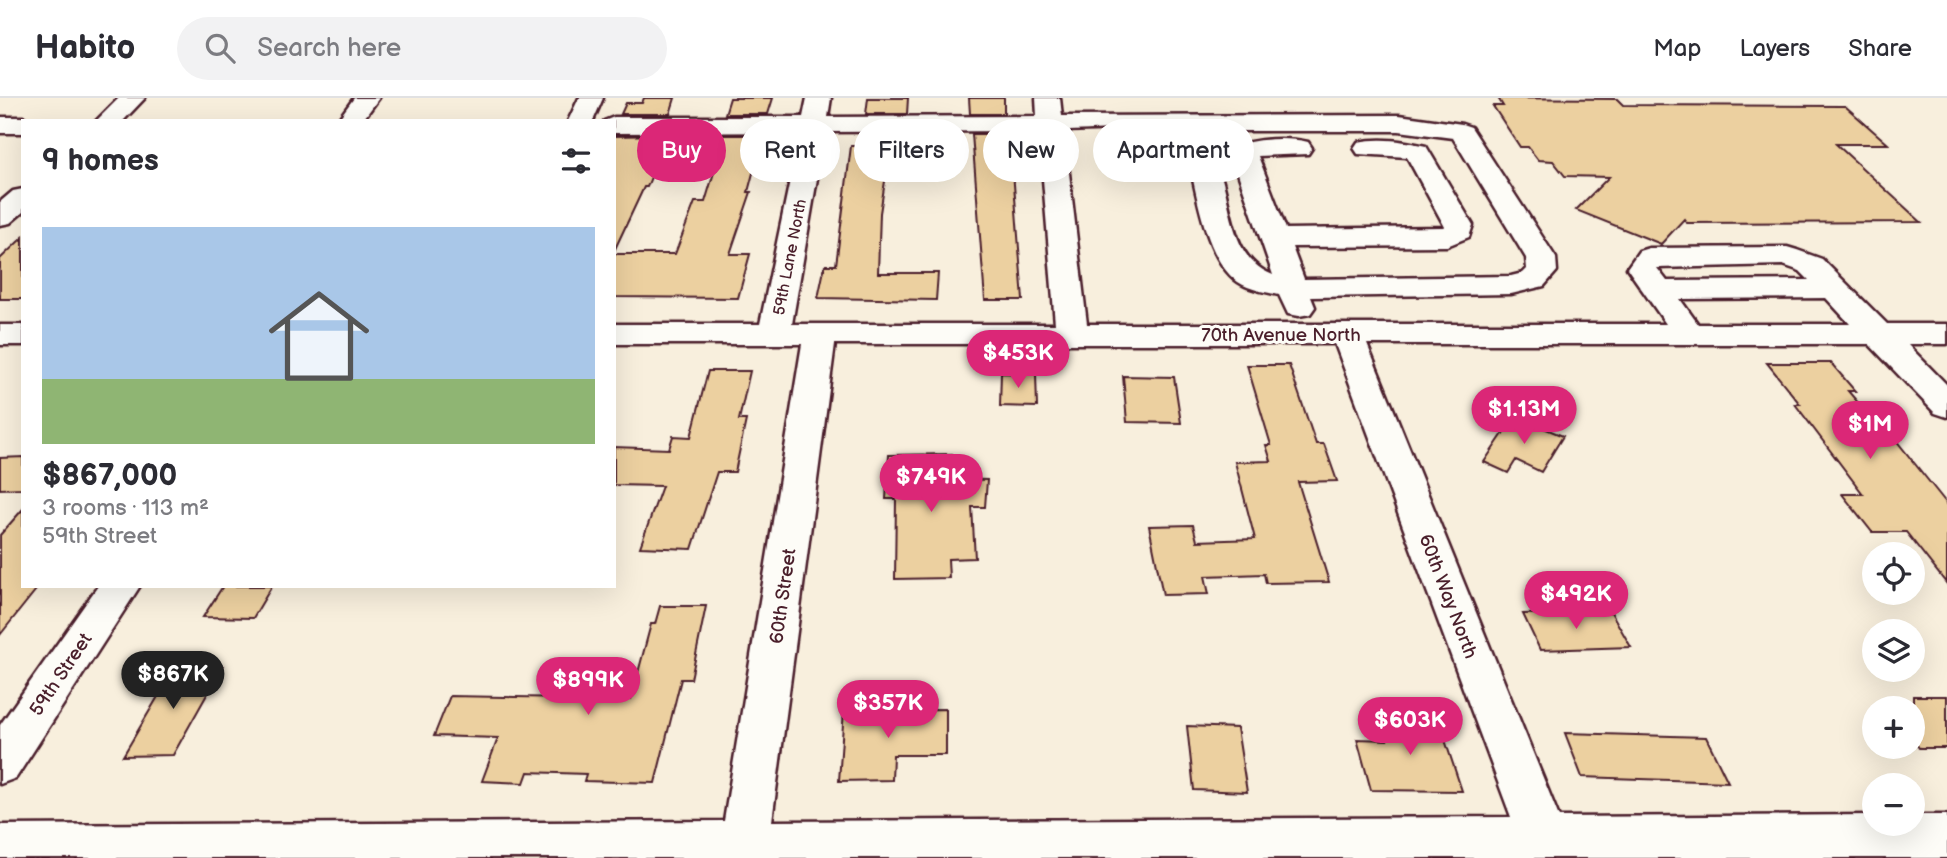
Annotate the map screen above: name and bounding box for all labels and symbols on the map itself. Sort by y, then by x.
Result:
street label: 59th Lane North [770,197,811,317]
street label: 70th Avenue North [1201,324,1361,347]
pin: $453K [969,330,1067,390]
pin: $1.13M [1467,386,1581,446]
pin: $1M [1836,402,1904,461]
pin: $749K [882,454,980,514]
street label: 60th Way North [1413,531,1482,662]
street label: 60th Street [765,547,802,645]
pin: $492K [1527,572,1625,631]
street label: 59th Street [25,629,97,721]
pin: $867K [124,652,222,711]
pin: $899K [539,658,637,717]
pin: $357K [839,680,937,740]
pin: $603K [1361,698,1459,757]

